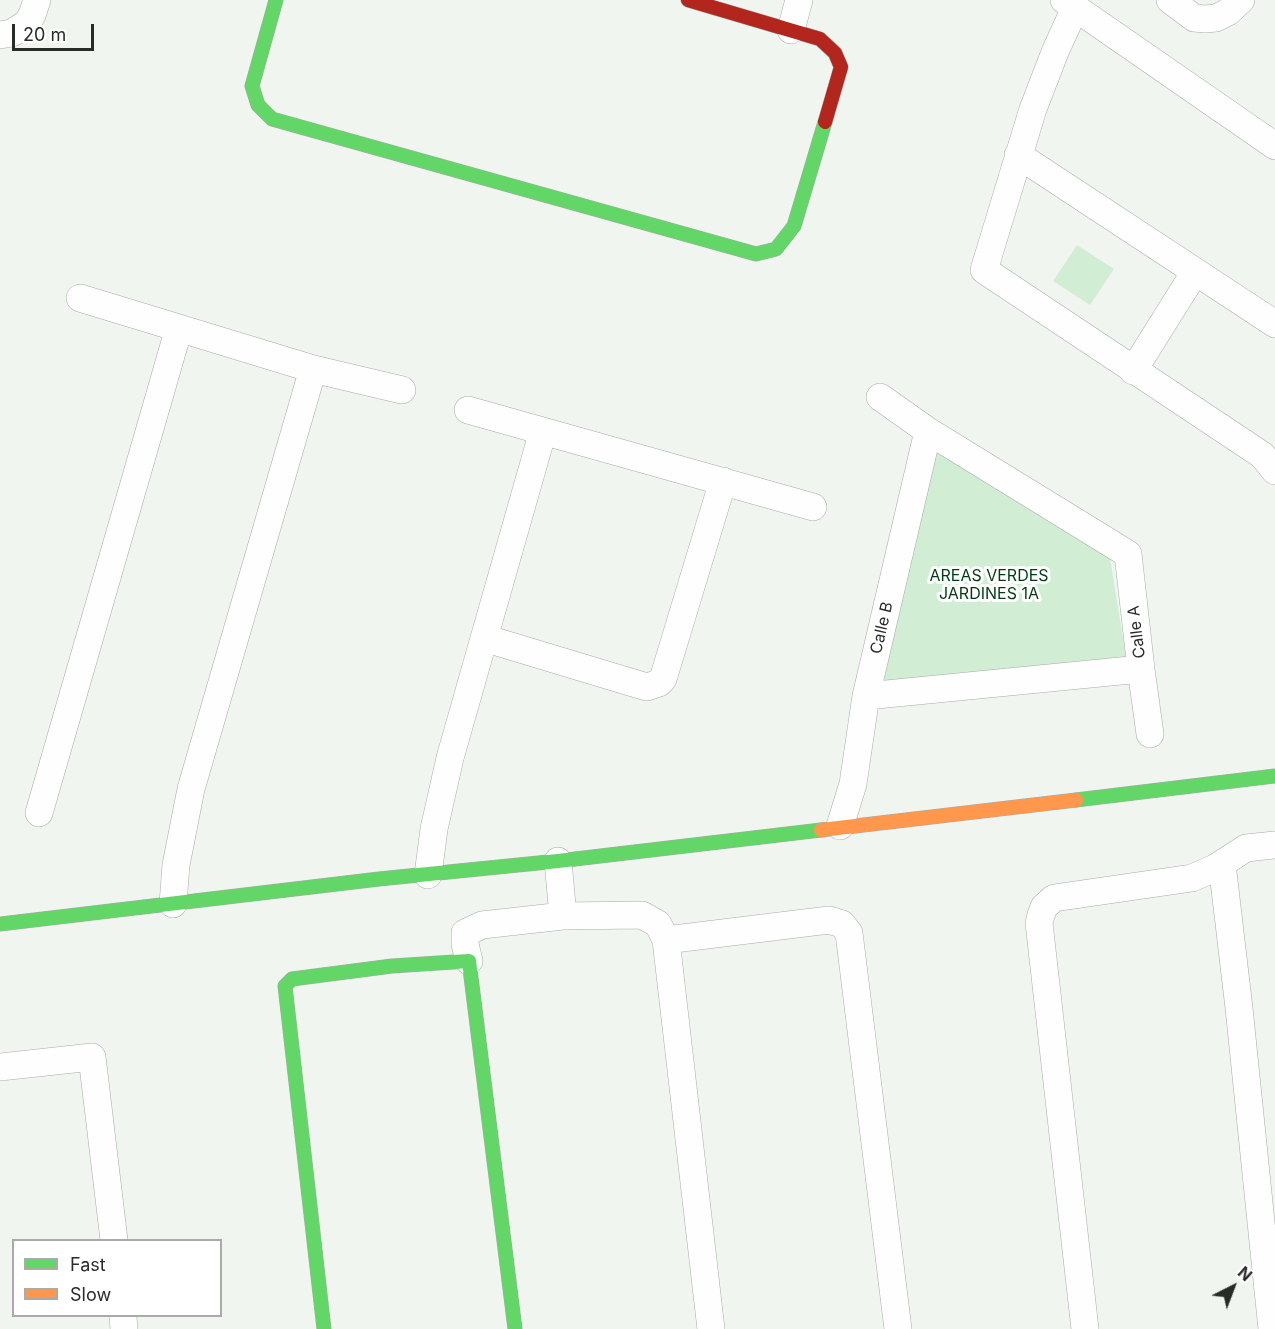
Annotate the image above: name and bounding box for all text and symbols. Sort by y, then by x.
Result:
scale bar [15,12,98,50]
text: 20 m [23,24,66,45]
park label: AREAS VERDES JARDINES 1A [929,566,1049,604]
street label: Calle B [867,600,897,656]
street label: Calle A [1124,604,1150,660]
legend [12,1239,222,1317]
text: Fast [70,1254,106,1275]
north arrow [1203,1257,1263,1317]
text: N [1234,1262,1256,1285]
text: Slow [70,1284,111,1305]

